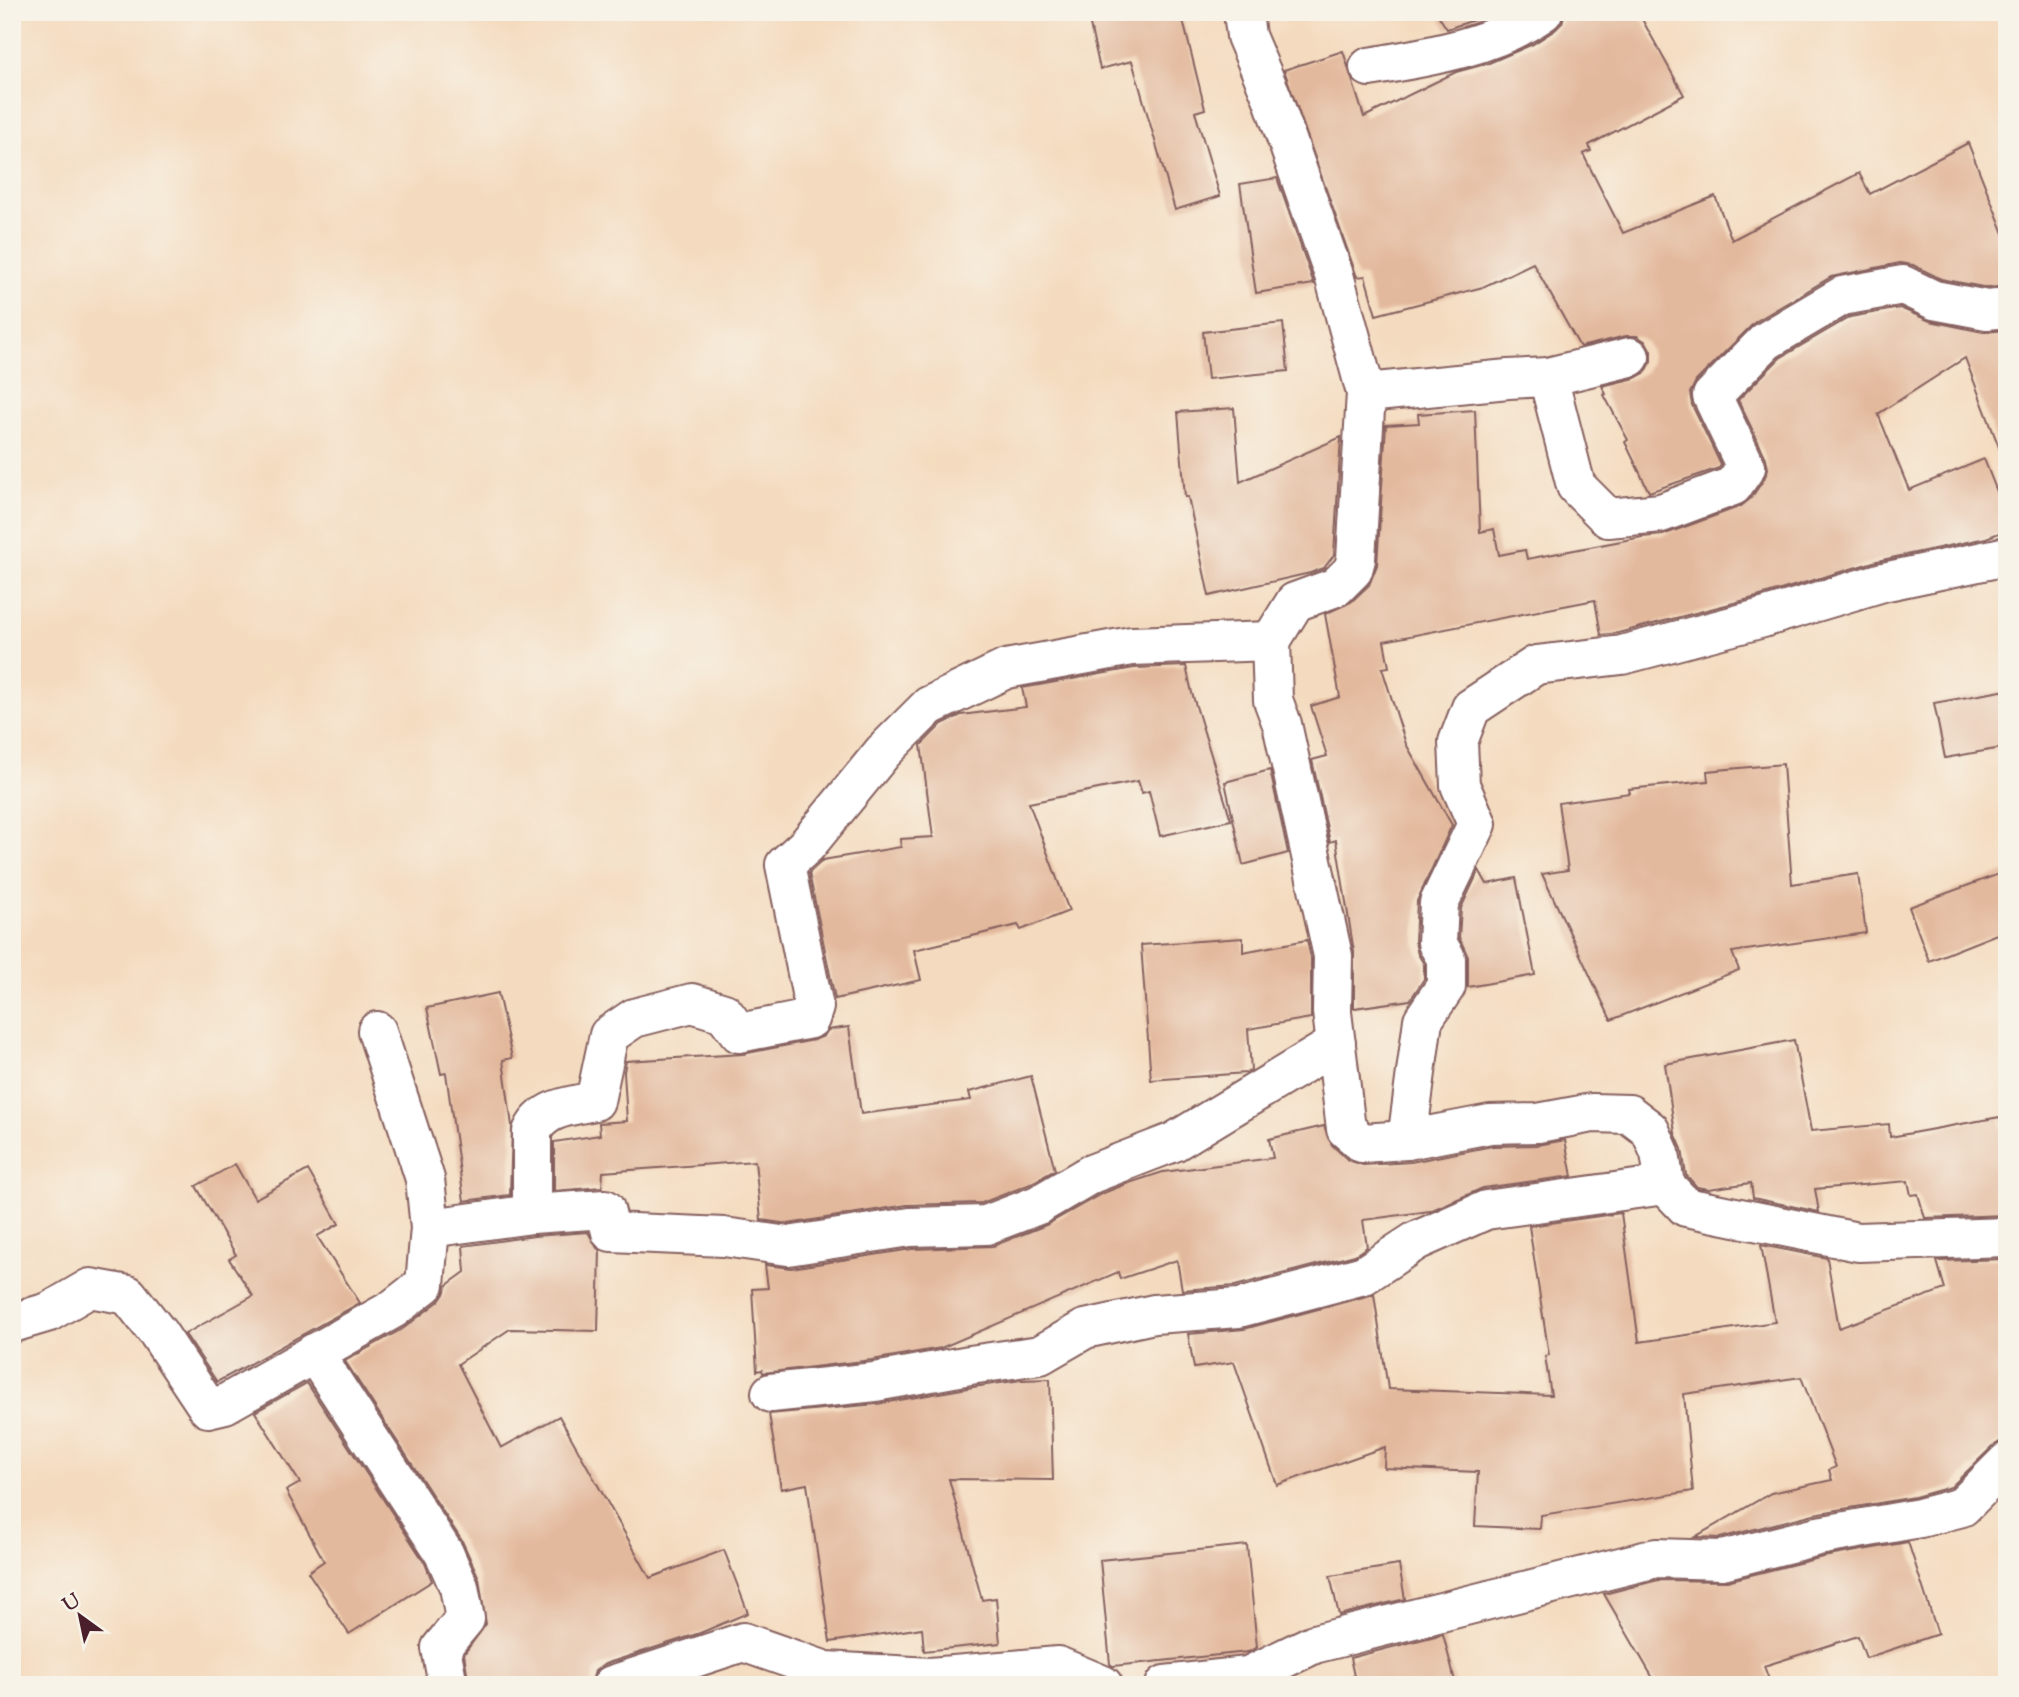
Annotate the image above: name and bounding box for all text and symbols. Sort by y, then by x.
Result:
north arrow [46,1582,116,1652]
text: U [58,1588,86,1619]

